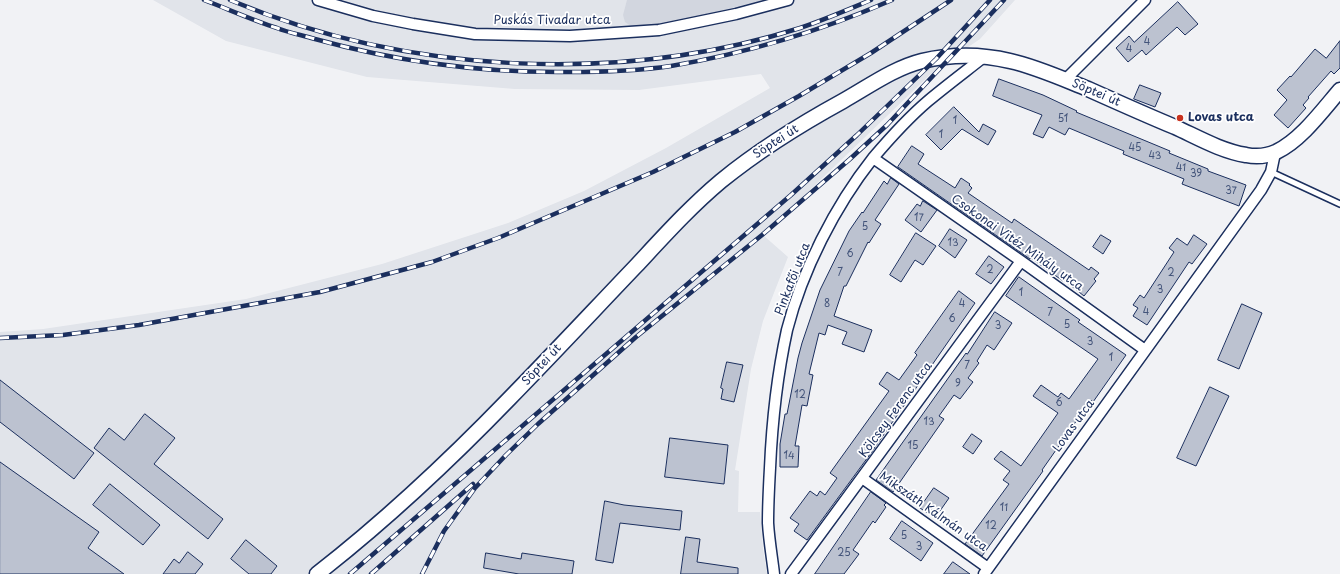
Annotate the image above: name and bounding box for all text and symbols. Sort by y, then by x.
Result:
street label: Puskás Tivadar utca [494,14,610,28]
house number: 4 [1144,36,1150,48]
house number: 4 [1126,43,1132,55]
street label: Söptei út [1070,76,1122,110]
place label: Lovas utca [1188,111,1254,125]
house number: 51 [1058,113,1068,125]
marker: Lovas utca [1175,113,1185,123]
house number: 1 [953,115,957,127]
street label: Söptei út [751,122,801,162]
house number: 1 [939,129,943,141]
house number: 45 [1129,142,1141,154]
house number: 43 [1149,150,1161,162]
house number: 41 [1176,162,1186,174]
house number: 39 [1190,168,1202,180]
house number: 37 [1225,185,1237,197]
street label: Csokonai Vitéz Mihály utca [948,192,1086,294]
house number: 17 [914,212,924,224]
house number: 5 [862,221,868,233]
house number: 13 [947,237,959,249]
street label: Pinkafői utca [773,241,813,317]
house number: 6 [846,248,854,260]
house number: 2 [986,264,994,276]
house number: 7 [837,267,843,279]
house number: 2 [1167,267,1175,279]
house number: 3 [1157,284,1163,296]
house number: 1 [1019,287,1023,299]
house number: 8 [824,298,830,310]
house number: 4 [959,298,965,310]
house number: 4 [1143,306,1149,318]
house number: 7 [1047,307,1053,319]
house number: 6 [948,313,956,325]
house number: 5 [1064,319,1070,331]
house number: 3 [995,320,1001,332]
house number: 3 [1087,336,1093,348]
street label: Söptei út [519,341,565,389]
house number: 1 [1109,352,1113,364]
street label: Kölcsey Ferenc utca [857,359,935,461]
house number: 7 [964,360,970,372]
house number: 9 [955,378,961,390]
house number: 12 [794,389,806,401]
street label: Lovas utca [1050,397,1098,455]
house number: 6 [1055,397,1063,409]
house number: 13 [923,416,935,428]
house number: 15 [908,440,918,452]
house number: 14 [783,450,795,462]
street label: Mikszáth Kálmán utca [876,469,990,555]
house number: 11 [1000,502,1008,514]
house number: 12 [985,520,997,532]
house number: 5 [901,530,907,542]
house number: 3 [916,541,922,553]
house number: 25 [837,547,851,559]

